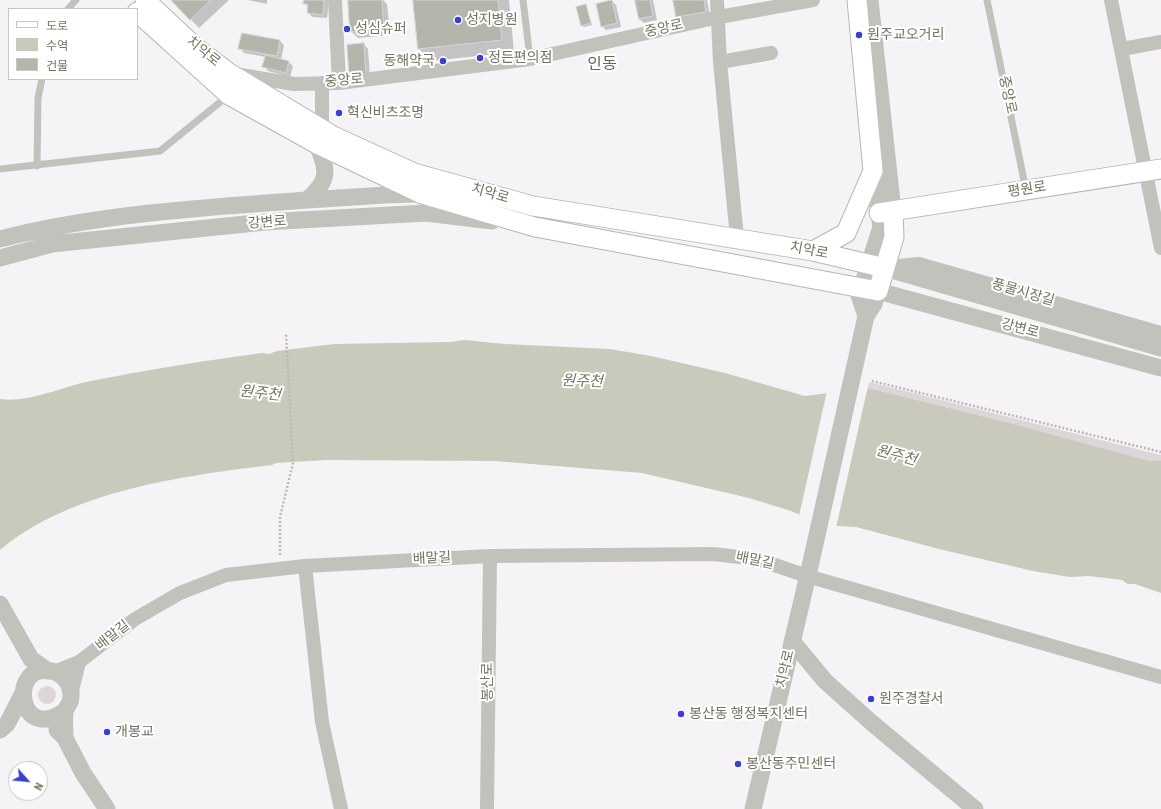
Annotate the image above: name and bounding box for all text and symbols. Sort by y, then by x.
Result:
legend [8,8,138,80]
place label: 성지병원 [466,12,518,28]
marker: 성지병원 [453,15,463,25]
street label: 중앙로 [643,17,685,41]
text: 도로 [46,19,68,33]
place label: 성심슈퍼 [355,21,407,37]
marker: 성심슈퍼 [342,24,352,34]
place label: 원주교오거리 [867,27,944,43]
marker: 원주교오거리 [854,30,864,40]
street label: 치악로 [183,33,223,71]
text: 수역 [46,39,68,53]
place label: 정든편의점 [488,50,552,66]
place label: 동해약국 [383,53,435,69]
marker: 정든편의점 [475,53,485,63]
district label: 인동 [587,55,617,75]
marker: 동해약국 [438,56,448,66]
text: 건물 [46,59,68,73]
street label: 중앙로 [324,71,364,91]
street label: 중앙로 [995,74,1019,116]
place label: 혁신비츠조명 [347,105,424,121]
marker: 혁신비츠조명 [334,108,344,118]
street label: 평원로 [1007,179,1047,201]
street label: 치악로 [469,181,511,207]
street label: 강변로 [247,213,287,233]
street label: 치악로 [788,239,830,263]
street label: 풍물시장길 [990,276,1056,310]
street label: 강변로 [999,316,1041,342]
water label: 원주천 [561,372,603,392]
water label: 원주천 [238,383,282,405]
water label: 원주천 [874,442,918,470]
street label: 배말길 [734,549,776,573]
street label: 배말길 [412,550,452,568]
street label: 배말길 [93,617,133,655]
street label: 치악로 [773,648,799,690]
street label: 봉산로 [480,663,496,701]
place label: 원주경찰서 [879,691,943,707]
marker: 원주경찰서 [866,694,876,704]
place label: 봉산동 행정복지센터 [689,706,808,722]
marker: 봉산동 행정복지센터 [676,709,686,719]
place label: 개봉교 [115,724,154,740]
marker: 개봉교 [102,727,112,737]
place label: 봉산동주민센터 [746,756,836,772]
marker: 봉산동주민센터 [733,759,743,769]
north arrow [8,761,48,801]
text: N [31,780,46,792]

